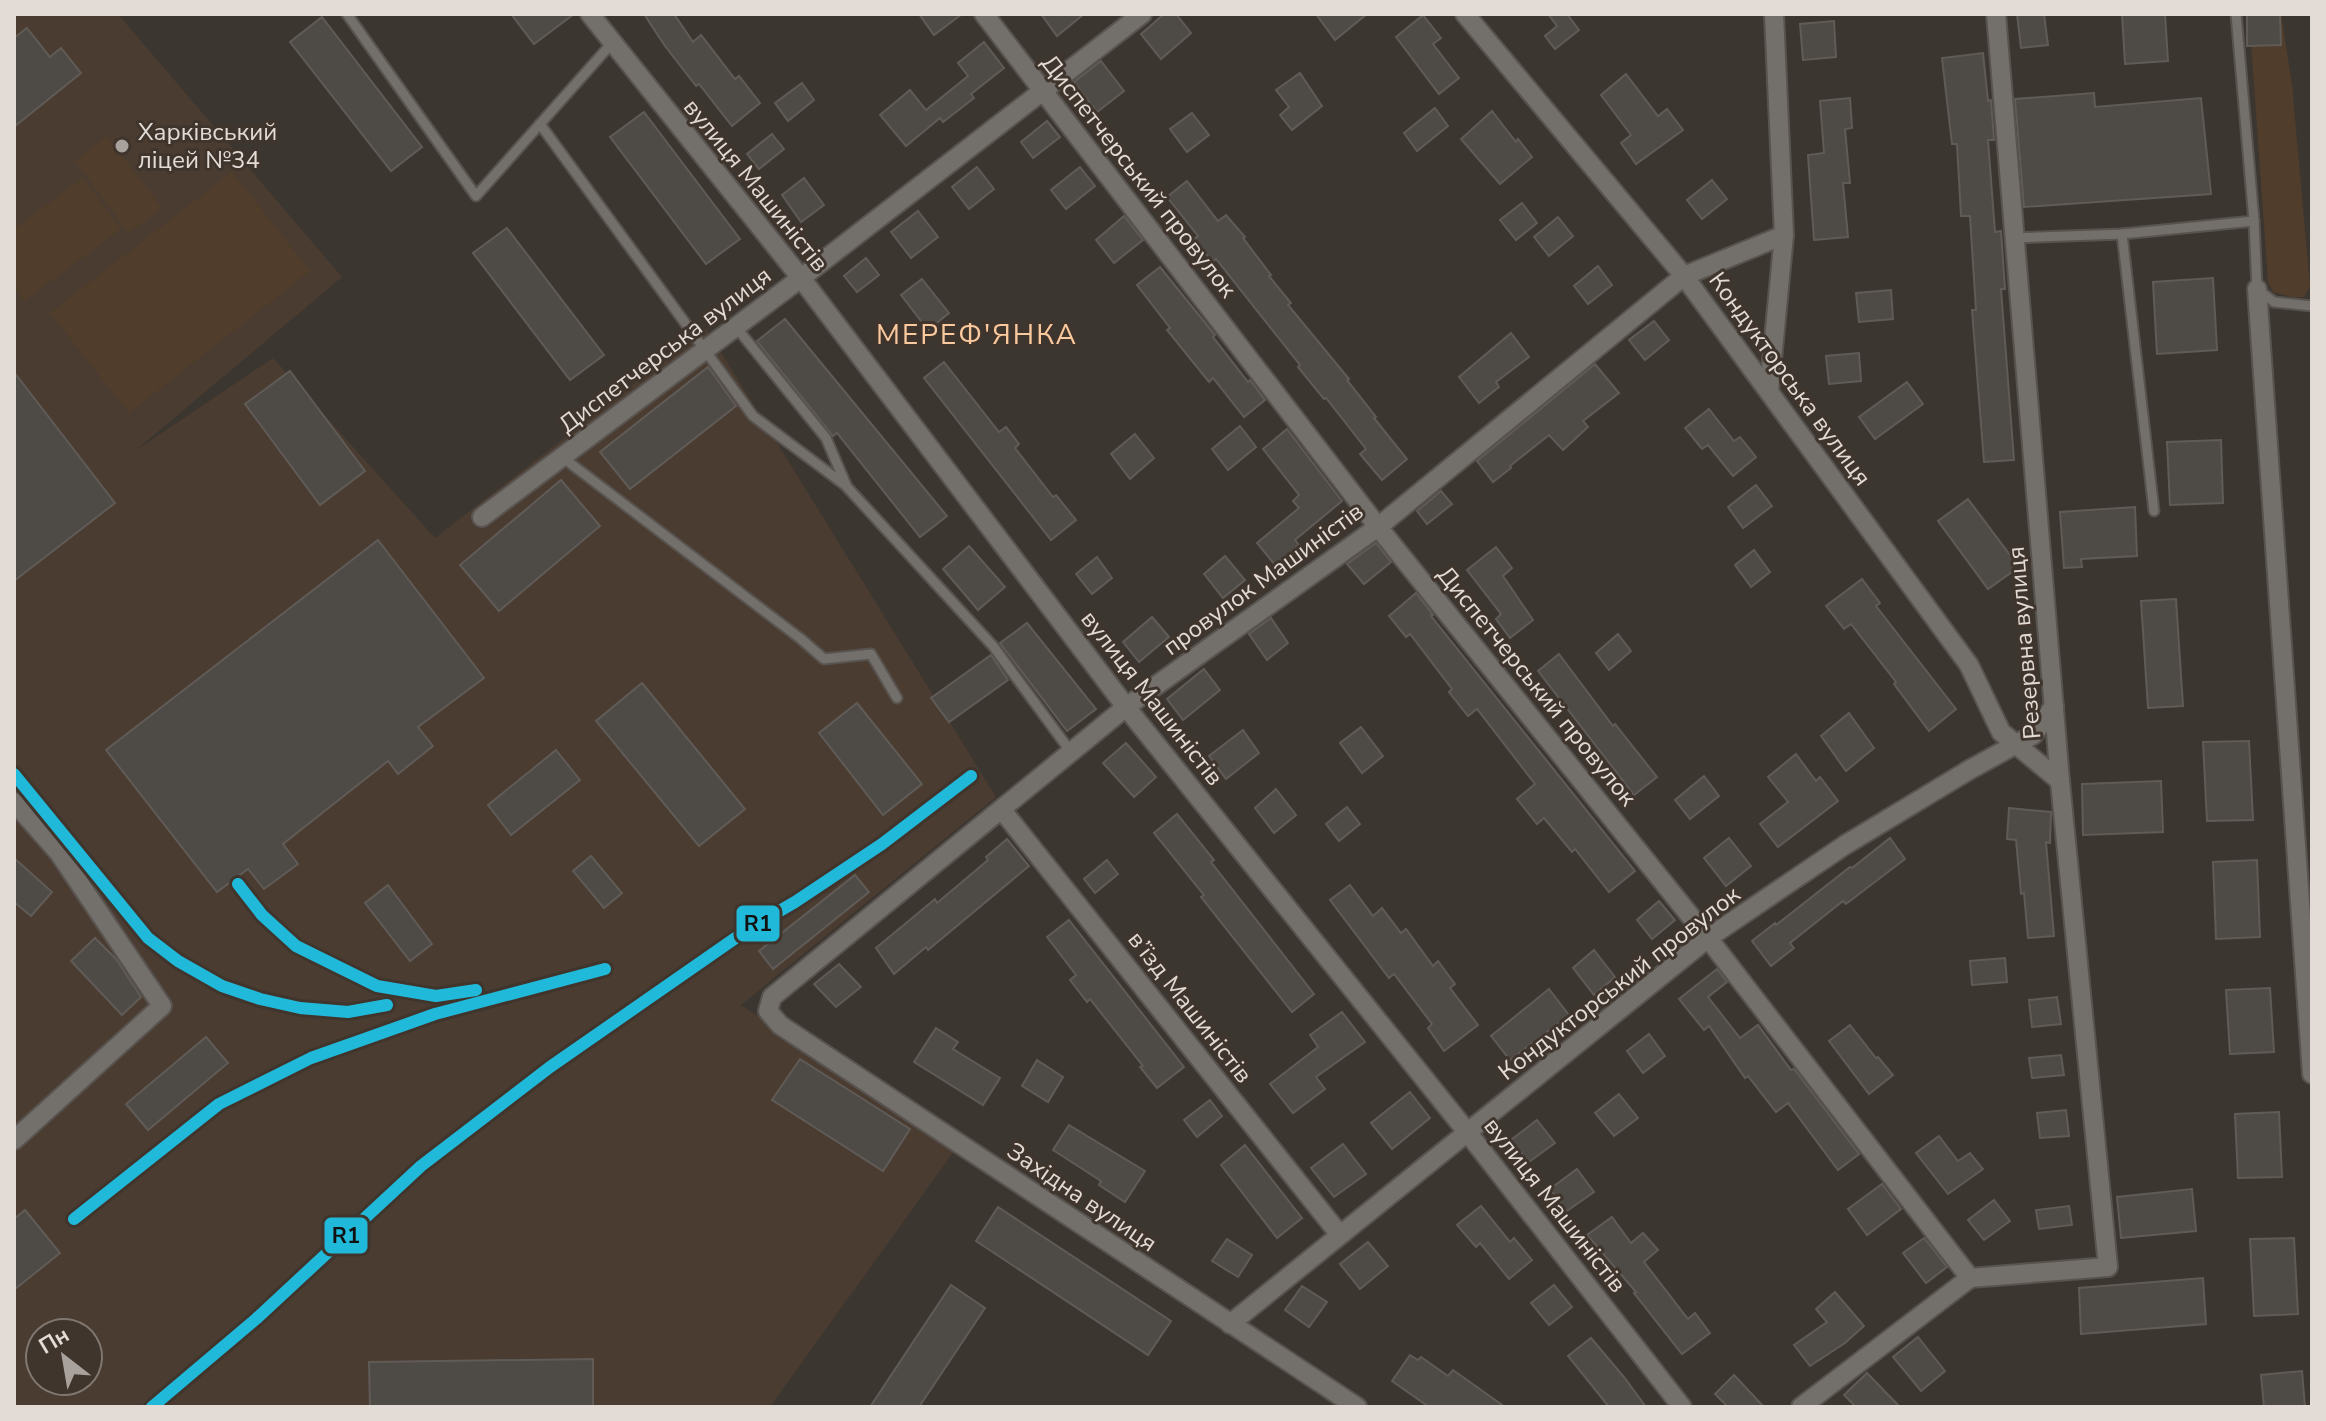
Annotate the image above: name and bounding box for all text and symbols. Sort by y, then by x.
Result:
street label: Диспетчерський провулок [1034,48,1244,304]
street label: вулиця Машиністів [676,92,836,278]
place label: Харківський ліцей №34 [138,116,277,176]
marker: Харківський ліцей №34 [113,137,131,155]
street label: Диспетчерська вулиця [552,260,778,440]
street label: Кондукторська вулиця [1702,266,1878,492]
district label: МЕРЕФ'ЯНКА [876,316,1078,354]
street label: провулок Машиністів [1156,495,1370,663]
street label: Резервна вулиця [2000,545,2048,741]
street label: Диспетчерський провулок [1430,559,1644,813]
street label: вулиця Машиністів [1074,604,1230,792]
street label: Кондукторський провулок [1491,878,1747,1088]
line badge: R1 [735,904,781,943]
text: R1 [744,909,772,939]
street label: в’їзд Машиністів [1121,924,1259,1090]
street label: вулиця Машиністів [1477,1111,1633,1299]
street label: Західна вулиця [1001,1135,1163,1259]
line badge: R1 [323,1216,369,1255]
text: R1 [332,1221,360,1251]
north arrow [24,1317,104,1397]
text: Пн [34,1320,75,1361]

